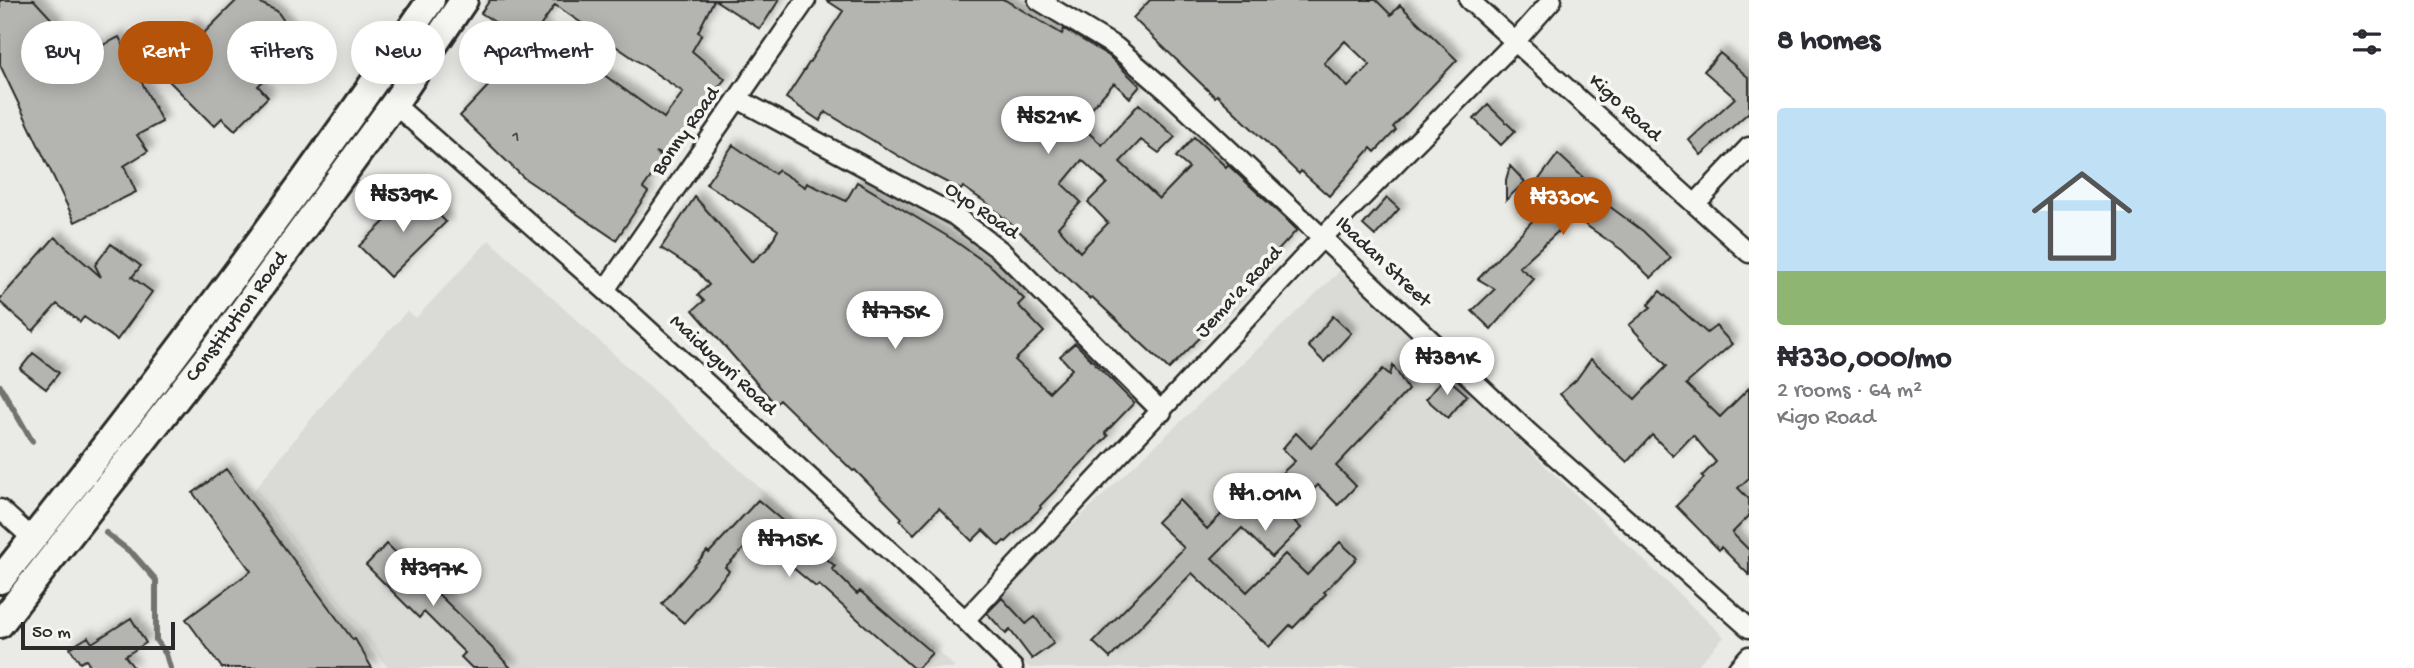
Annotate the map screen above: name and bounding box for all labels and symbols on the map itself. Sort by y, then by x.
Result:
street label: Kigo Road [1582,70,1667,149]
street label: Bonny Road [647,81,728,182]
pin: ₦521K [999,96,1097,156]
house number: 1 [511,127,520,148]
pin: ₦539K [354,174,452,234]
street label: Oyo Road [939,177,1024,248]
pin: ₦330K [1514,177,1612,237]
street label: Ibadan Street [1329,212,1437,316]
street label: Jema'a Road [1191,241,1290,344]
street label: Constitution Road [181,246,295,388]
pin: ₦775K [846,292,944,351]
street label: Maiduguri Road [663,310,782,423]
pin: ₦381K [1398,338,1496,397]
pin: ₦1.01M [1208,474,1322,533]
pin: ₦715K [740,520,838,579]
pin: ₦397K [384,548,482,608]
scale bar [21,619,175,651]

